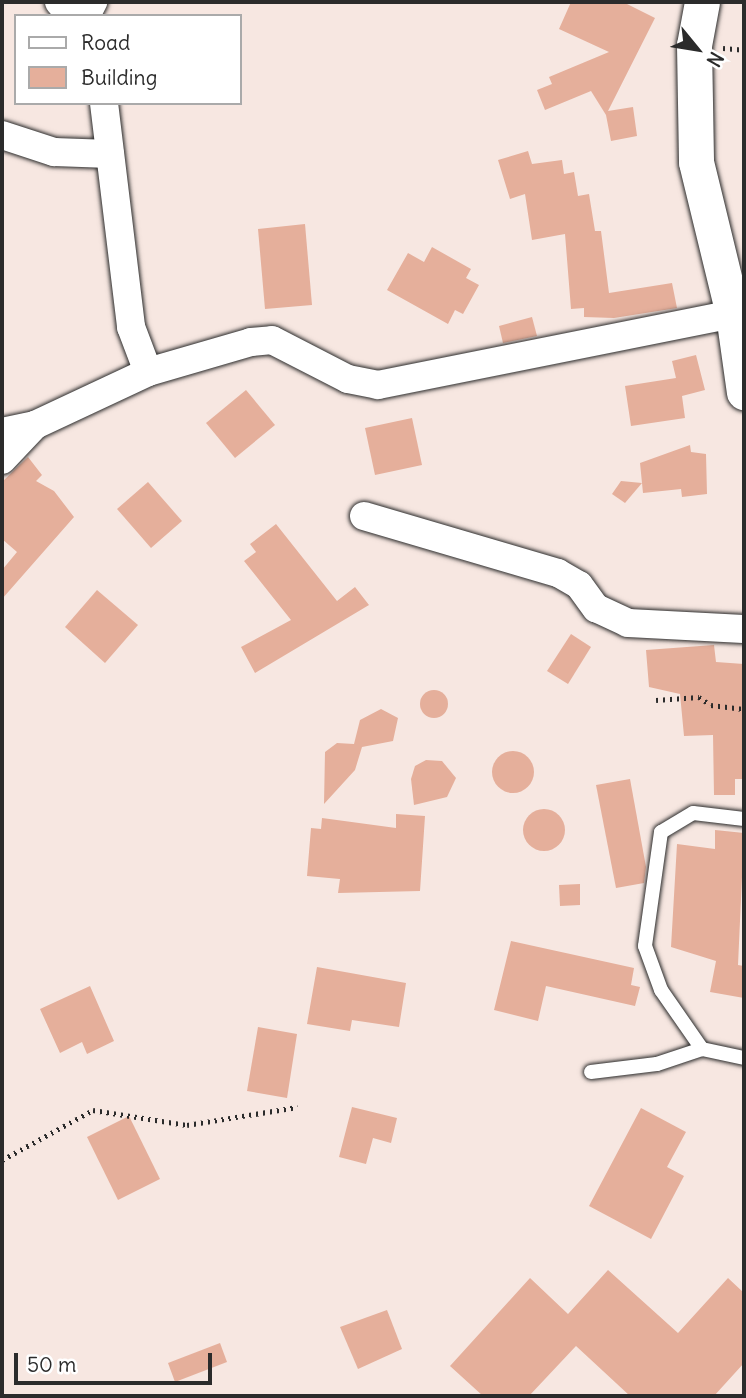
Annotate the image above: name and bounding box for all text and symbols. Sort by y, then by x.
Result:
legend [14,14,242,105]
north arrow [662,14,732,84]
text: Road [81,29,130,56]
text: N [702,48,729,71]
text: Building [81,64,157,91]
scale bar [18,1338,215,1382]
text: 50 m [27,1351,76,1378]

